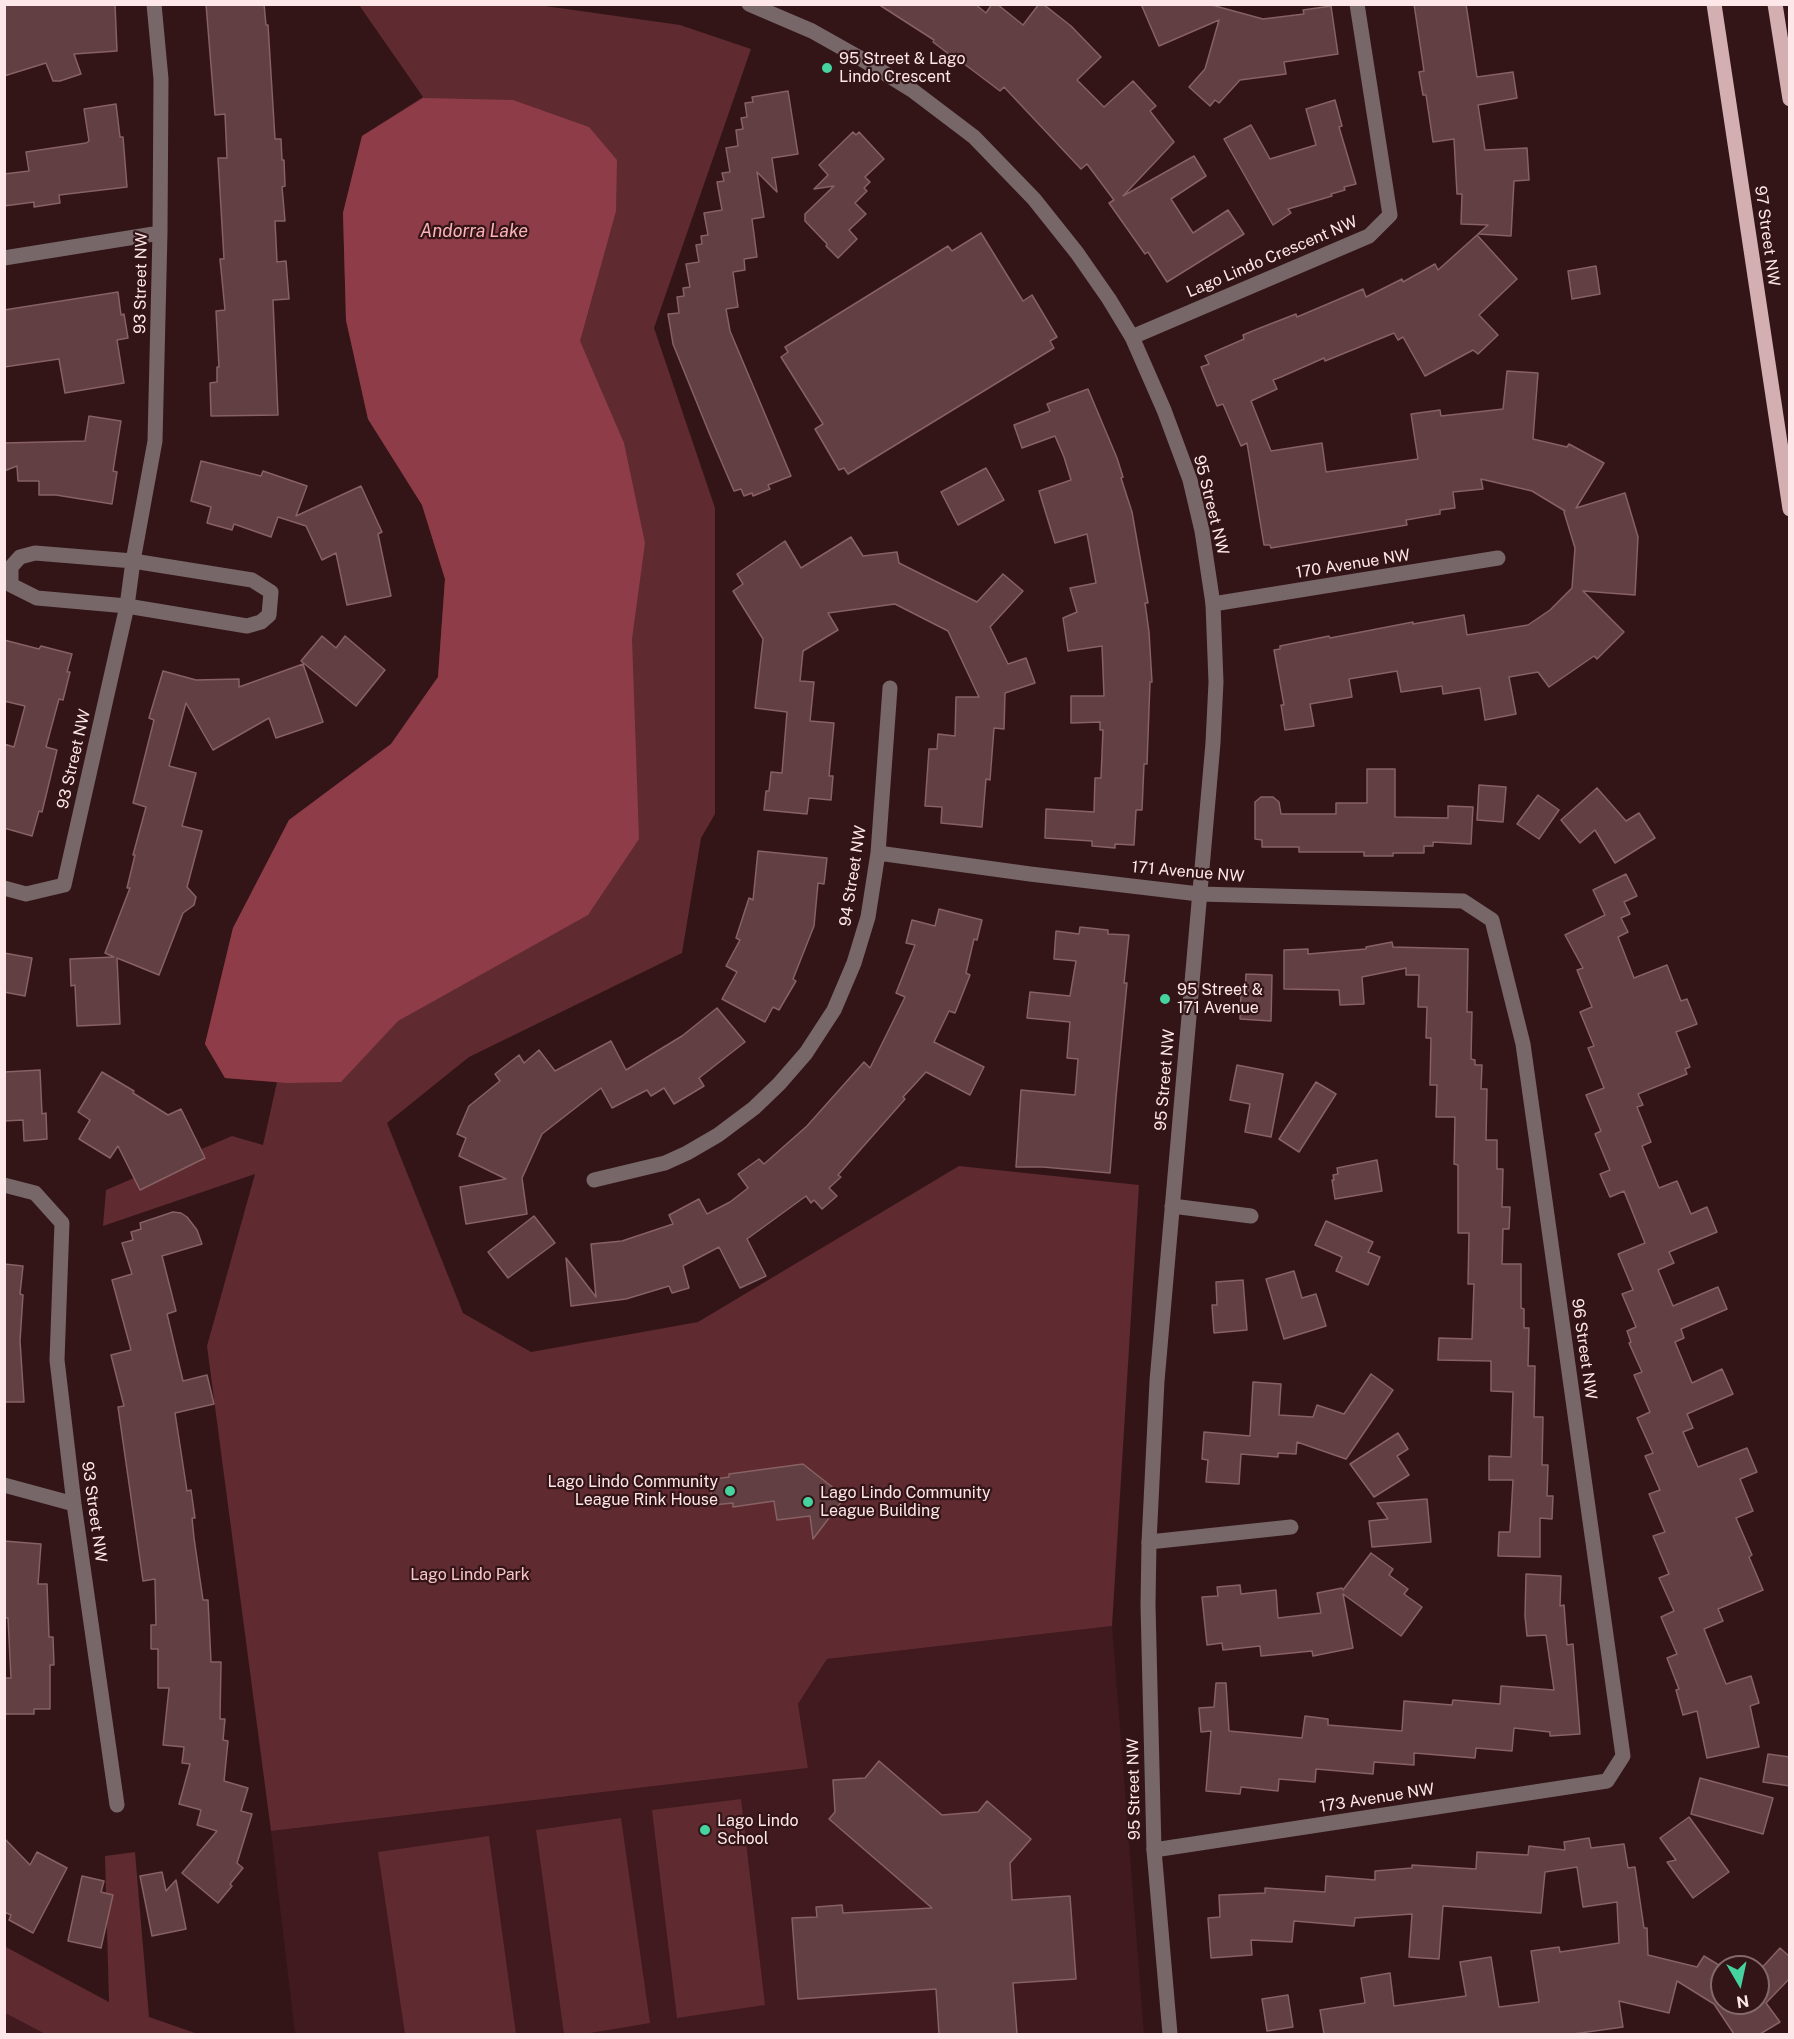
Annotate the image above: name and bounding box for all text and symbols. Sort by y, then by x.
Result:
place label: 95 Street & Lago Lindo Crescent [839,49,966,87]
marker: 95 Street & Lago Lindo Crescent [820,61,834,75]
street label: 97 Street NW [1750,185,1784,287]
street label: Lago Lindo Crescent NW [1184,212,1360,302]
water label: Andorra Lake [420,220,528,242]
street label: 93 Street NW [131,232,151,334]
street label: 95 Street NW [1189,453,1233,557]
street label: 170 Avenue NW [1294,545,1412,583]
street label: 93 Street NW [53,707,95,811]
street label: 94 Street NW [836,824,870,928]
street label: 171 Avenue NW [1131,858,1245,886]
place label: 95 Street & 171 Avenue [1177,980,1263,1018]
marker: 95 Street & 171 Avenue [1158,992,1172,1006]
street label: 95 Street NW [1151,1028,1179,1132]
street label: 96 Street NW [1567,1297,1601,1401]
street label: 93 Street NW [77,1460,111,1564]
place label: Lago Lindo Community League Rink House [547,1472,718,1510]
place label: Lago Lindo Community League Building [820,1483,991,1521]
marker: Lago Lindo Community League Rink House [723,1484,737,1498]
marker: Lago Lindo Community League Building [801,1495,815,1509]
park label: Lago Lindo Park [410,1565,530,1585]
street label: 95 Street NW [1124,1738,1144,1840]
street label: 173 Avenue NW [1318,1779,1436,1817]
place label: Lago Lindo School [717,1811,799,1849]
marker: Lago Lindo School [698,1823,712,1837]
north arrow [1710,1955,1770,2015]
text: N [1735,1991,1750,2012]

